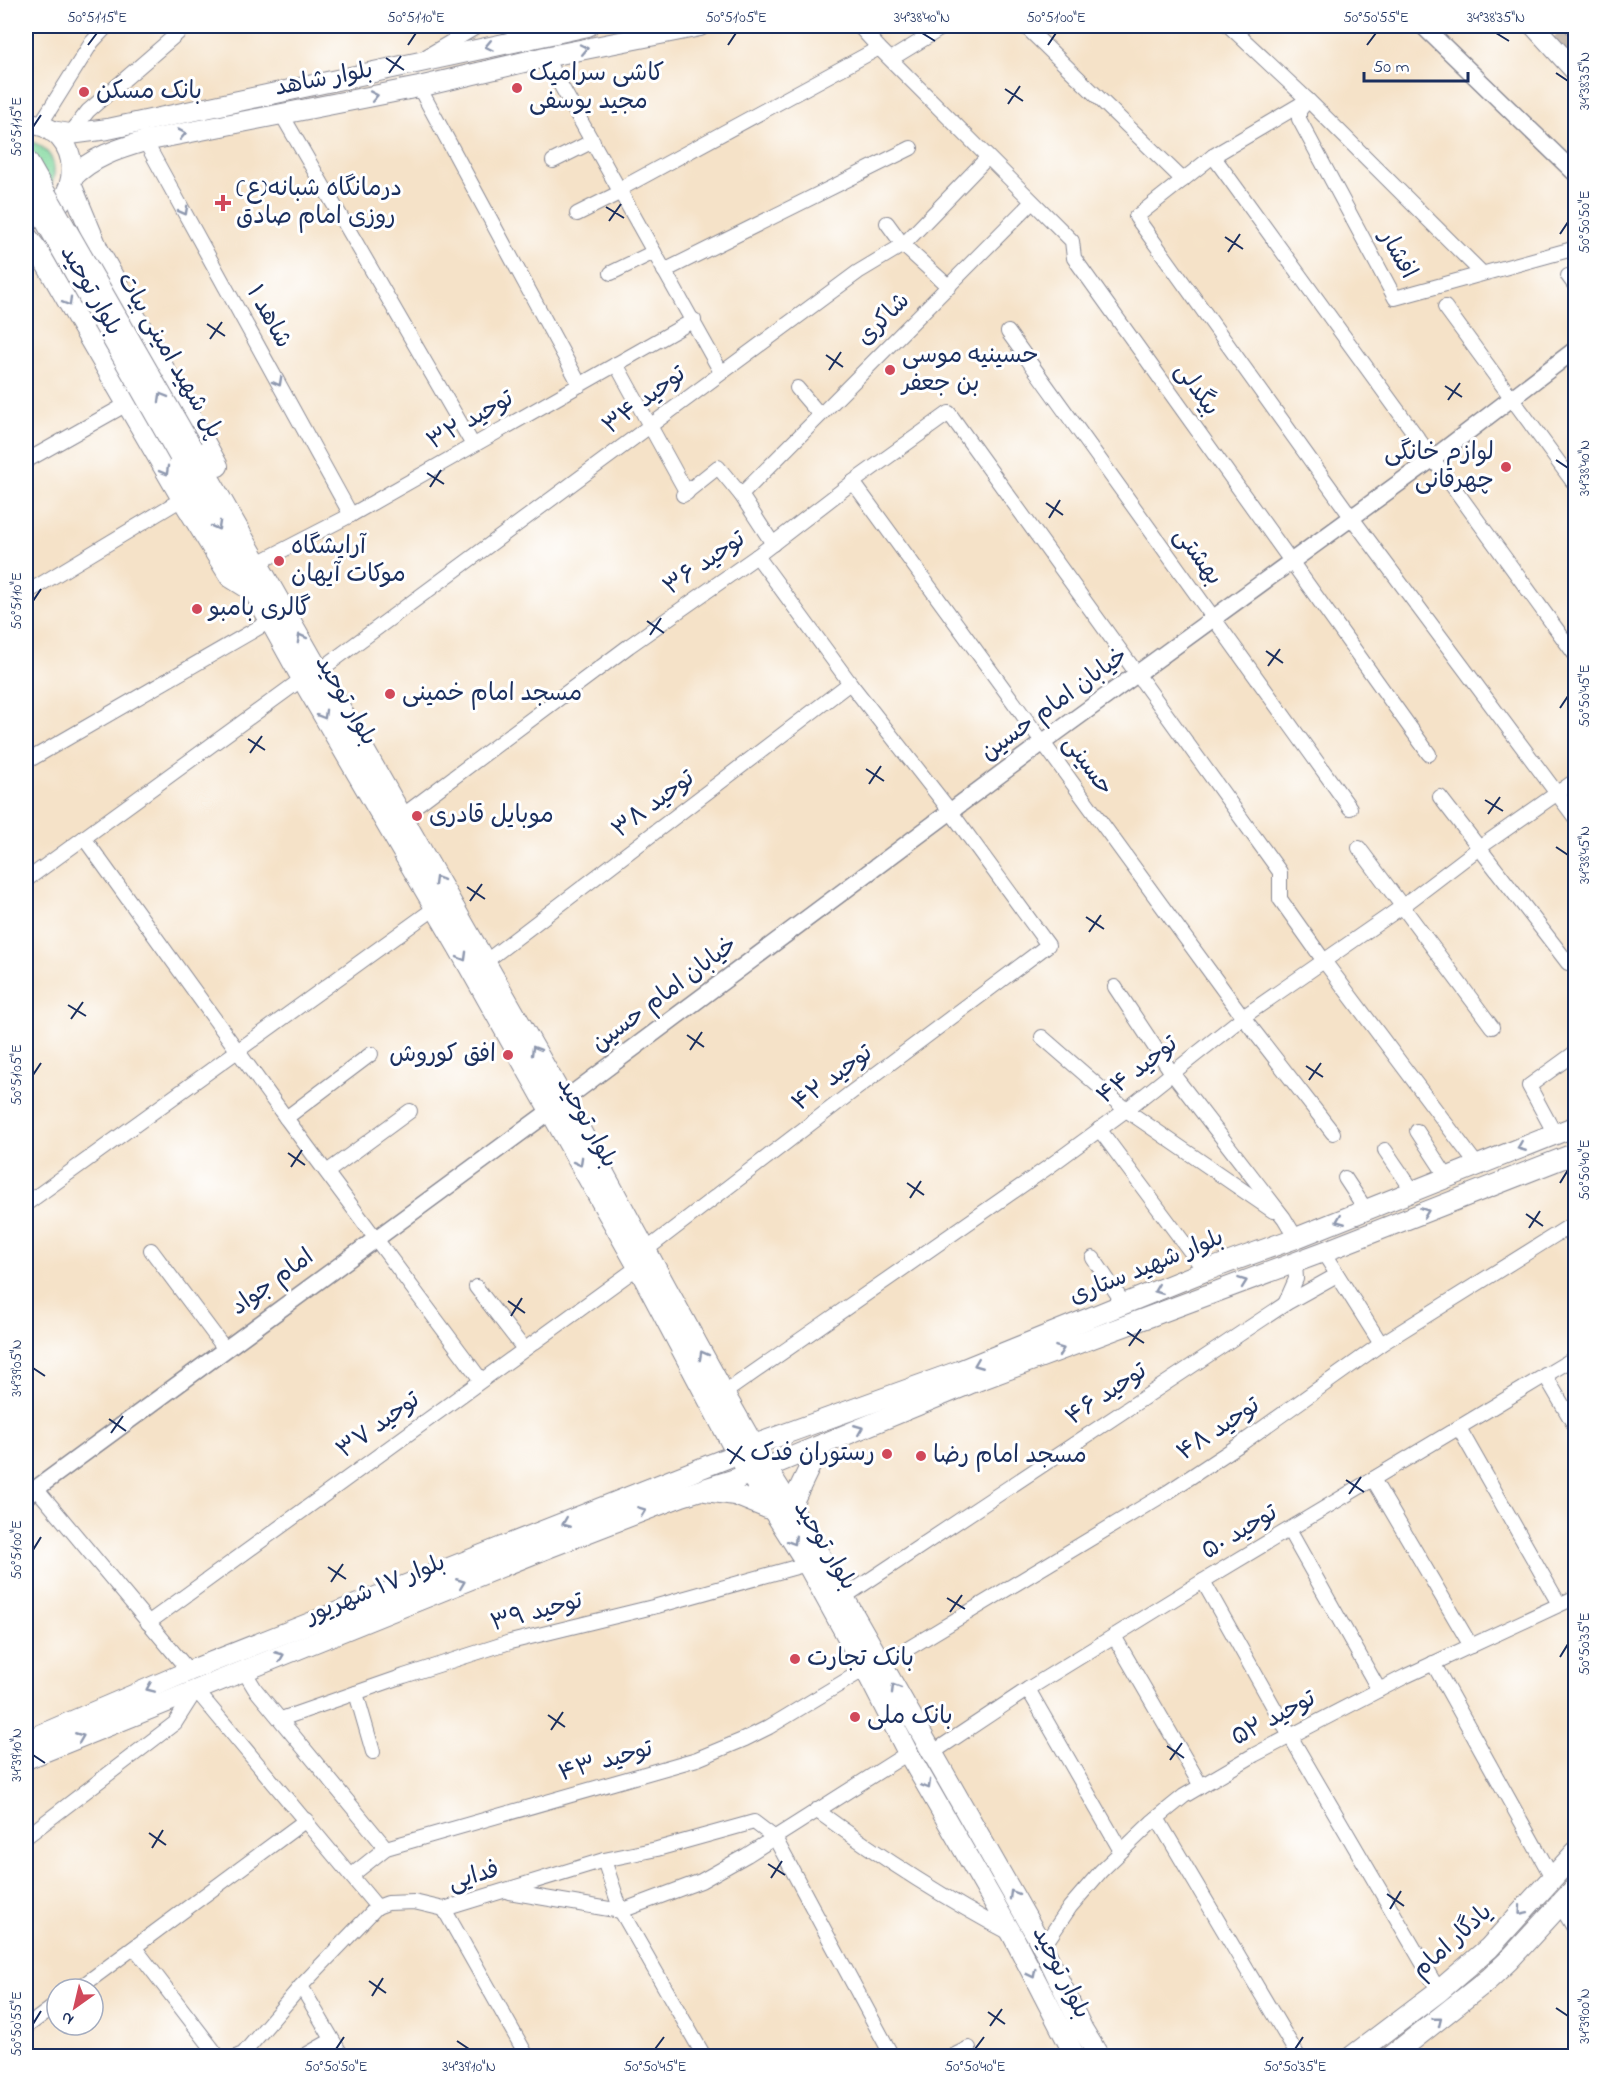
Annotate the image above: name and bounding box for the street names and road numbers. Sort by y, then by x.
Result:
street label: بلوار شاهد [272,53,376,107]
street label: افشار [1368,222,1425,286]
street label: بلوار توحید [50,239,130,343]
street label: پل شهید امینی بیات [107,266,231,446]
street label: شاهد ۱ [236,279,300,355]
street label: شاکری [849,285,919,355]
street label: بیگدلی [1165,356,1227,424]
street label: توحید ۳۴ [596,357,695,444]
street label: توحید ۳۲ [421,382,522,460]
street label: بهشتی [1164,521,1230,593]
street label: توحید ۳۶ [657,522,754,605]
street label: خیابان امام حسین [974,639,1136,771]
street label: بلوار توحید [305,649,385,753]
street label: حسینی [1053,728,1121,804]
street label: توحید ۳۸ [605,762,704,848]
street label: خیابان امام حسین [585,928,745,1062]
street label: توحید ۴۴ [1090,1027,1187,1114]
street label: توحید ۴۲ [785,1036,882,1121]
street label: بلوار توحید [547,1071,625,1175]
street label: بلوار شهید ستاری [1064,1221,1230,1315]
street label: امام جواد [224,1241,322,1325]
street label: توحید ۴۶ [1059,1354,1156,1435]
street label: توحید ۳۷ [330,1383,429,1468]
street label: توحید ۴۸ [1170,1389,1269,1471]
street label: بلوار توحید [783,1494,865,1598]
street label: توحید ۵۰ [1195,1496,1286,1570]
street label: بلوار ۱۷ شهریور [299,1546,451,1635]
street label: توحید ۳۹ [487,1584,588,1642]
street label: توحید ۵۲ [1226,1682,1323,1756]
street label: توحید ۴۳ [555,1732,658,1792]
street label: فدایی [444,1853,504,1901]
street label: یادگار امام [1405,1896,1501,1988]
street label: بلوار توحید [1022,1921,1098,2025]

